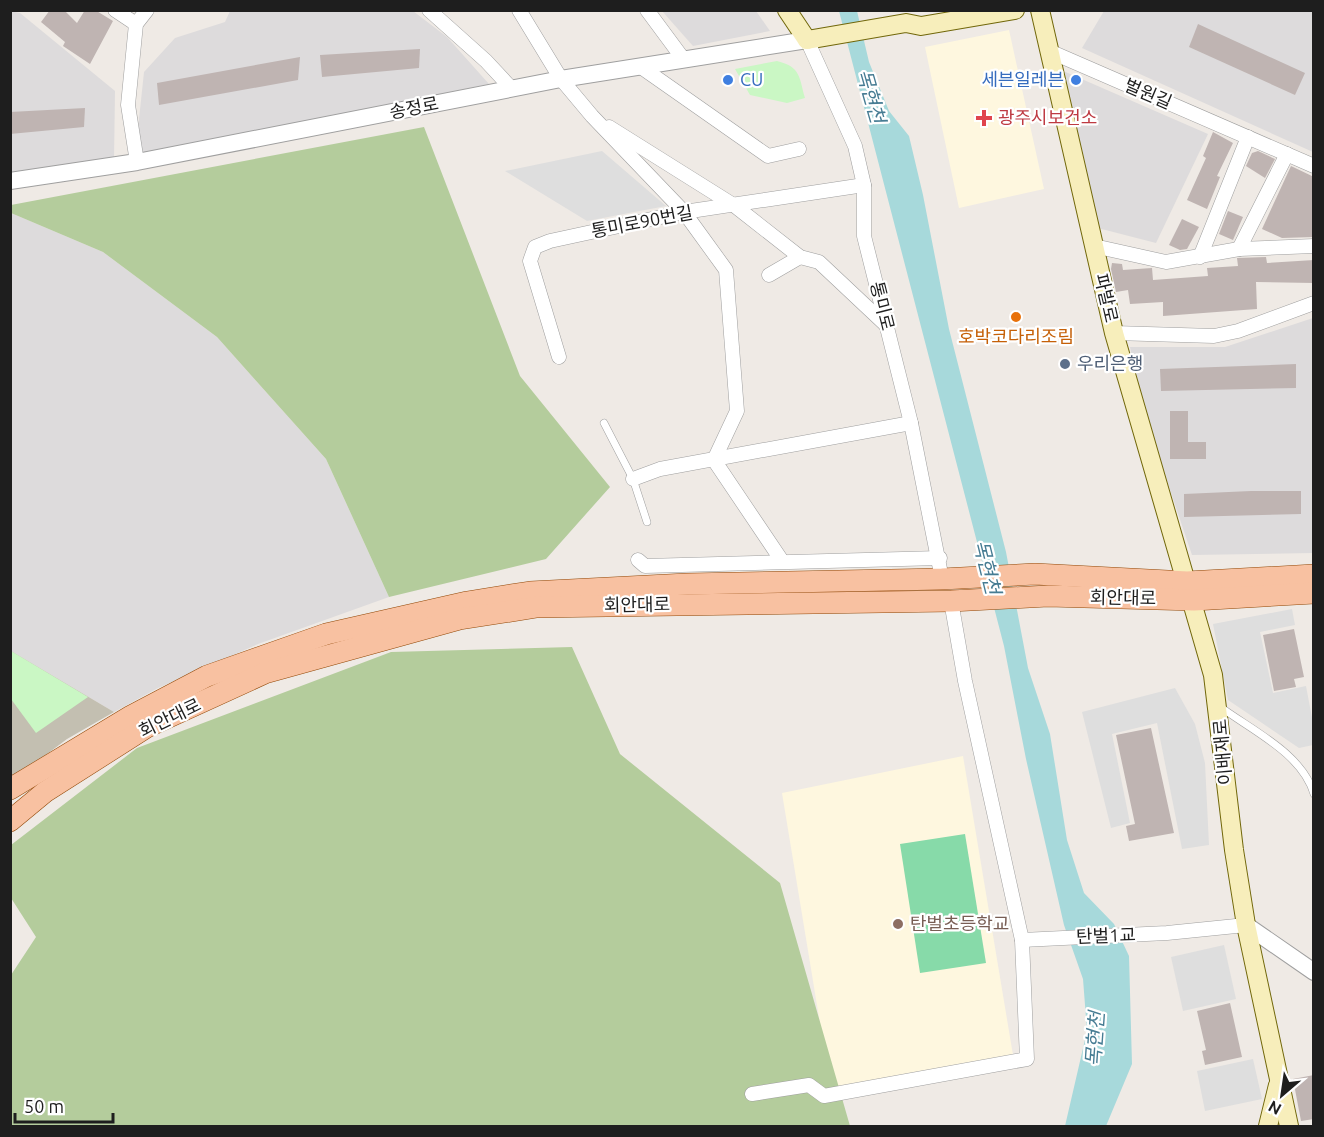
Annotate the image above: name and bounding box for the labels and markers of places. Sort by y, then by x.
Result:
place label: CU [740,69,763,89]
place label: 세븐일레븐 [981,69,1064,89]
marker: CU [721,73,735,87]
marker: 세븐일레븐 [1069,73,1083,87]
place label: 광주시보건소 [998,107,1097,127]
marker: 광주시보건소 [975,109,993,127]
marker: 호박코다리조림 [1009,310,1023,324]
place label: 호박코다리조림 [958,326,1074,346]
place label: 우리은행 [1077,353,1143,373]
marker: 우리은행 [1058,357,1072,371]
place label: 탄벌초등학교 [910,913,1009,933]
marker: 탄벌초등학교 [891,917,905,931]

